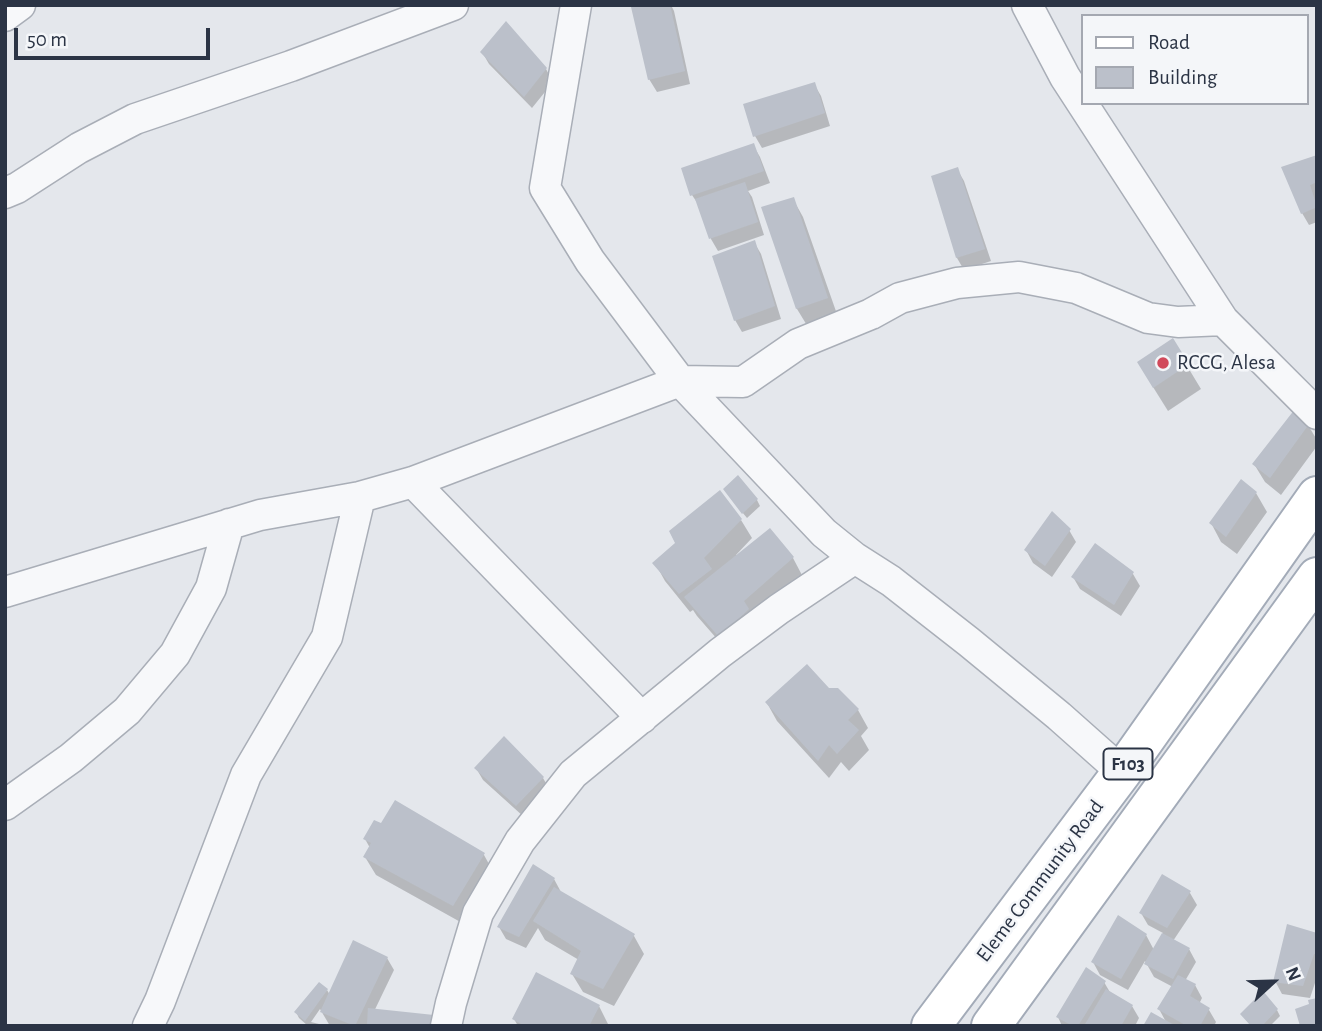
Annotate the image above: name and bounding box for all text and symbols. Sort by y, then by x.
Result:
scale bar [18,14,214,58]
legend [1080,14,1308,105]
text: 50 m [27,29,67,50]
text: Road [1148,32,1190,53]
text: Building [1148,67,1217,88]
place label: RCCG, Alesa [1177,350,1276,376]
marker: RCCG, Alesa [1155,355,1171,371]
road number: F103 [1104,748,1152,779]
street label: Eleme Community Road [971,795,1109,967]
north arrow [1238,947,1308,1017]
text: N [1282,964,1304,984]

